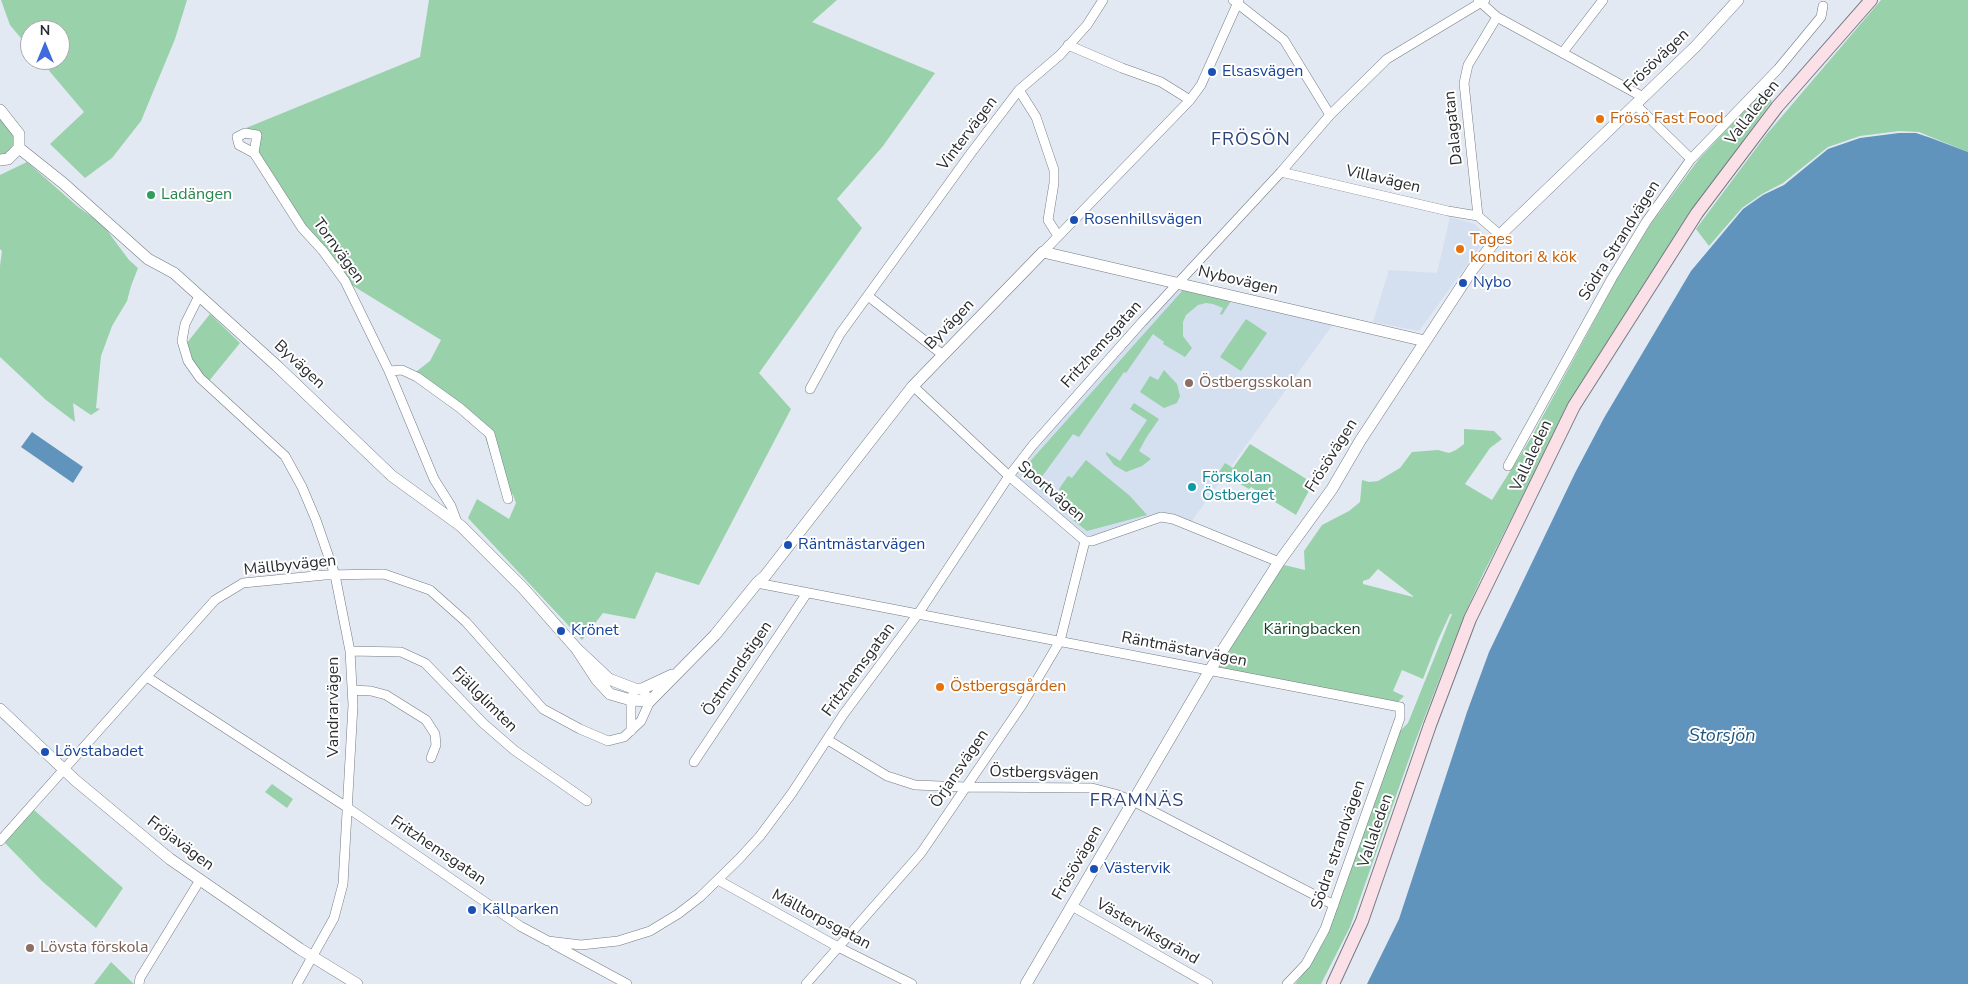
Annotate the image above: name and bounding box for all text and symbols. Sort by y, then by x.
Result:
north arrow [20,20,70,70]
text: N [40,21,50,40]
street label: Frösövägen [1620,25,1694,97]
place label: Elsasvägen [1222,62,1303,82]
marker: Elsasvägen [1206,66,1218,78]
street label: Vallaleden [1722,77,1784,149]
street label: Dalagatan [1441,90,1467,166]
street label: Vintervägen [934,93,1002,175]
place label: Frösö Fast Food [1610,109,1724,129]
marker: Frösö Fast Food [1594,113,1606,125]
district label: FRÖSÖN [1210,130,1292,152]
street label: Villavägen [1344,162,1422,198]
street label: Södra Strandvägen [1575,177,1665,305]
place label: Ladängen [161,185,232,205]
marker: Ladängen [145,189,157,201]
place label: Rosenhillsvägen [1084,210,1202,230]
marker: Rosenhillsvägen [1068,214,1080,226]
street label: Tornvägen [308,215,368,287]
place label: Tages konditori & kök [1470,230,1577,268]
marker: Tages konditori & kök [1454,243,1466,255]
street label: Nybovägen [1196,262,1280,300]
place label: Nybo [1473,273,1511,293]
marker: Nybo [1457,277,1469,289]
street label: Byvägen [921,296,979,354]
street label: Fritzhemsgatan [1058,297,1146,393]
street label: Byvägen [269,337,329,393]
place label: Östbergsskolan [1199,373,1312,393]
marker: Östbergsskolan [1183,377,1195,389]
street label: Frösövägen [1302,416,1362,496]
street label: Vallaleden [1507,417,1557,495]
street label: Sportvägen [1013,457,1089,527]
place label: Förskolan Östberget [1202,468,1274,506]
marker: Förskolan Östberget [1186,481,1198,493]
place label: Räntmästarvägen [798,535,925,555]
marker: Räntmästarvägen [782,539,794,551]
street label: Mällbyvägen [243,552,337,580]
street label: Östmundstigen [699,618,777,720]
street label: Fritzhemsgatan [819,619,899,721]
park label: Käringbacken [1264,620,1360,640]
place label: Krönet [571,621,619,641]
marker: Krönet [555,625,567,637]
street label: Räntmästarvägen [1120,628,1248,672]
street label: Vandrarvägen [324,657,344,757]
street label: Fjällglimten [447,663,521,737]
place label: Östbergsgården [950,677,1066,697]
marker: Östbergsgården [934,681,946,693]
street label: Örjansvägen [927,726,993,812]
water label: Storsjön [1689,726,1755,748]
place label: Lövstabadet [55,742,143,762]
marker: Lövstabadet [39,746,51,758]
street label: Östbergsvägen [989,762,1099,786]
street label: Södra strandvägen [1308,778,1370,912]
district label: FRAMNÄS [1089,791,1185,813]
street label: Vallaleden [1354,792,1398,870]
street label: Fritzhemsgatan [387,812,489,890]
street label: Fröjavägen [143,813,217,875]
street label: Frösövägen [1049,822,1107,904]
place label: Västervik [1104,859,1170,879]
marker: Västervik [1088,863,1100,875]
street label: Mälltorpsgatan [768,886,874,954]
street label: Västerviksgränd [1092,895,1202,969]
place label: Källparken [482,900,559,920]
marker: Källparken [466,904,478,916]
place label: Lövsta förskola [40,938,149,958]
marker: Lövsta förskola [24,942,36,954]

